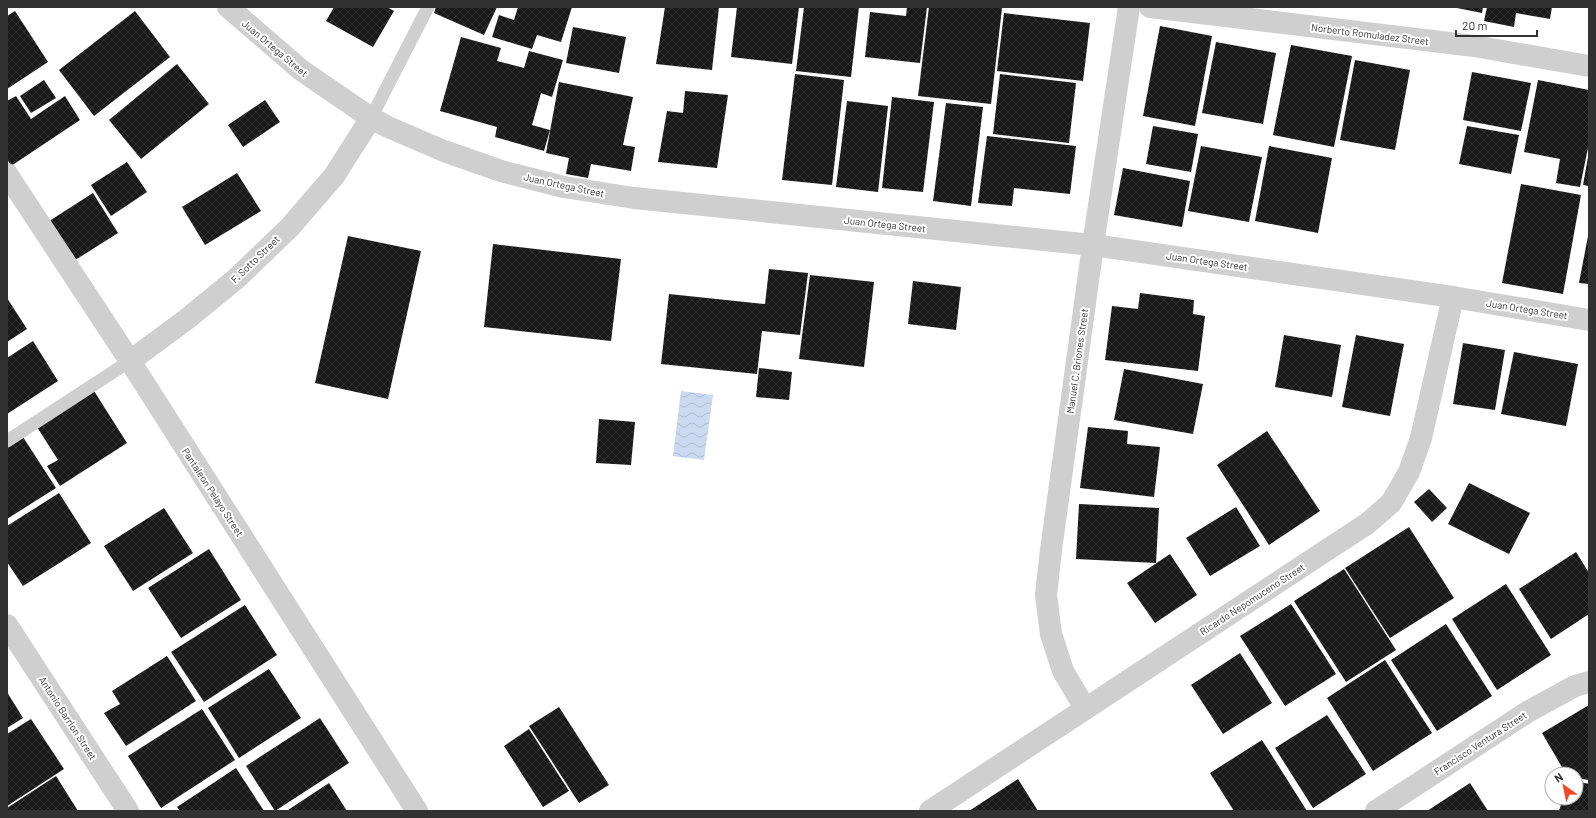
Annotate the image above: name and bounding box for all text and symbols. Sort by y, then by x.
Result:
scale bar [1456,12,1537,38]
street label: Juan Ortega Street [240,17,311,79]
text: 20 m [1462,18,1488,32]
street label: Norberto Romuladez Street [1310,21,1430,47]
street label: Juan Ortega Street [523,171,606,199]
street label: Juan Ortega Street [843,214,927,234]
street label: F. Sotto Street [228,233,282,285]
street label: Juan Ortega Street [1165,249,1249,273]
street label: Juan Ortega Street [1485,297,1569,321]
street label: Manuel C. Briones Street [1064,307,1090,414]
street label: Pantaleon Pelayo Street [180,445,246,539]
street label: Ricardo Nepomuceno Street [1197,560,1307,637]
street label: Antonio Barrion Street [37,674,100,762]
street label: Francisco Ventura Street [1431,708,1529,777]
north arrow [1544,766,1584,806]
text: N [1552,770,1565,785]

